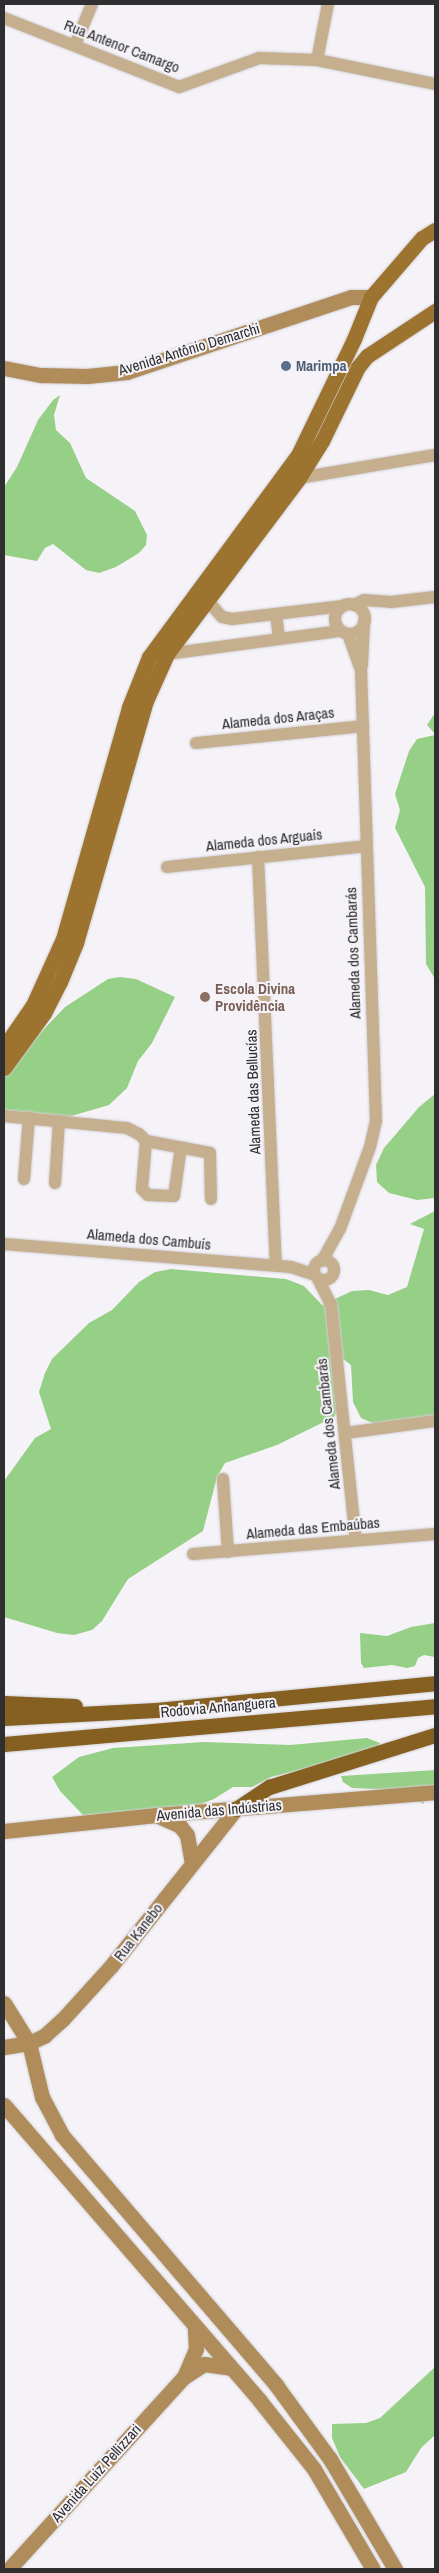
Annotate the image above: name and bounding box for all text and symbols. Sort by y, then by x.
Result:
street label: Rua Antenor Camargo [61,16,183,76]
street label: Avenida Antônio Demarchi [116,319,262,379]
place label: Marimpa [296,357,347,375]
marker: Marimpa [280,360,292,372]
street label: Alameda dos Araças [221,703,335,733]
street label: Alameda dos Arguaís [205,825,323,855]
street label: Alameda dos Cambarás [342,887,364,1019]
place label: Escola Divina Providência [215,979,295,1014]
marker: Escola Divina Providência [199,991,211,1003]
street label: Alameda das Bellucías [242,1029,264,1155]
street label: Alameda dos Cambuís [86,1225,212,1253]
street label: Alameda dos Cambarás [312,1357,344,1491]
street label: Alameda das Embaúbas [245,1513,381,1543]
street label: Rodovia Anhanguera [159,1693,277,1721]
street label: Avenida das Indústrias [156,1796,282,1824]
street label: Rua Kanebo [110,1900,166,1964]
street label: Avenida Luiz Pellizzari [47,2420,145,2526]

